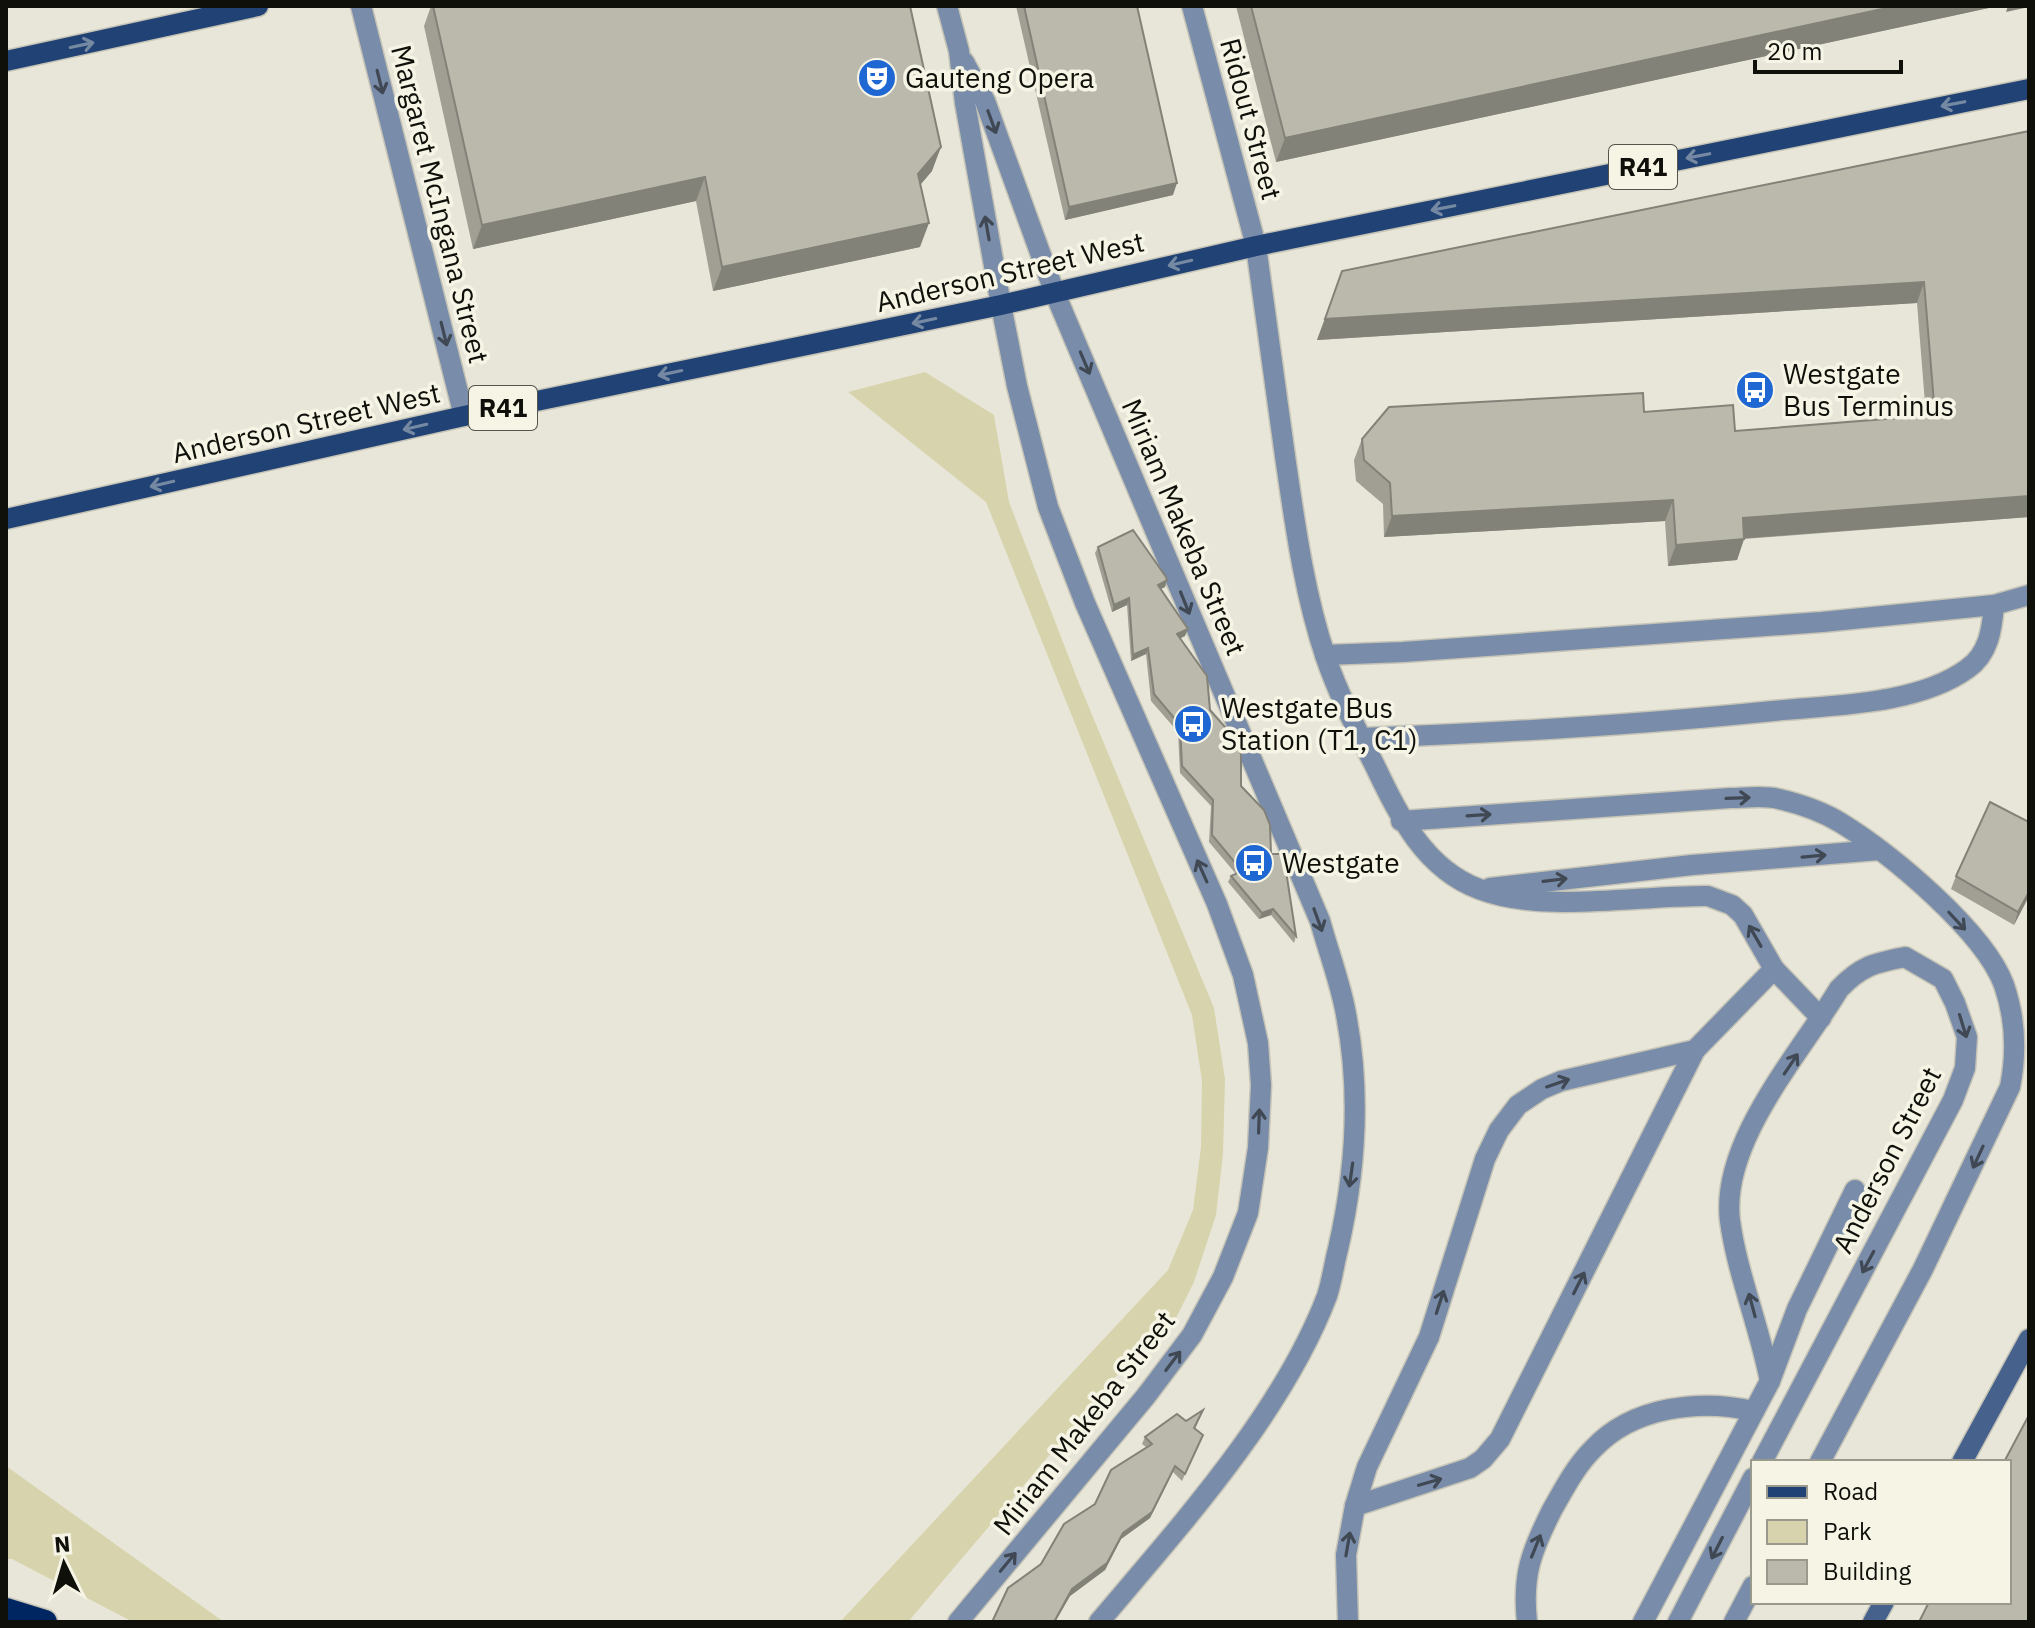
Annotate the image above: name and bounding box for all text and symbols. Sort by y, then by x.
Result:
scale bar [1755,24,1901,74]
street label: Ridout Street [1212,34,1291,204]
text: 20 m [1767,35,1822,67]
one-way arrow [69,37,95,52]
street label: Margaret McIngana Street [383,41,498,367]
theatre icon: Gauteng Opera [856,57,898,99]
place label: Gauteng Opera [905,59,1094,96]
one-way arrow [373,68,388,94]
one-way arrow [1940,98,1966,113]
one-way arrow [986,109,1001,134]
road number: R41 [1609,145,1677,189]
one-way arrow [1685,149,1711,164]
one-way arrow [1431,201,1456,216]
one-way arrow [979,216,994,241]
street label: Anderson Street West [872,223,1148,320]
one-way arrow [1168,256,1193,271]
one-way arrow [912,314,938,329]
one-way arrow [437,320,452,346]
one-way arrow [1078,351,1093,375]
place label: Westgate Bus Terminus [1783,355,1954,424]
one-way arrow [658,367,683,382]
bus stop icon: Westgate Bus Terminus [1734,369,1776,411]
street label: Anderson Street West [168,374,444,471]
road number: R41 [469,386,537,430]
street label: Miriam Makeba Street [1114,393,1255,661]
one-way arrow [403,420,429,435]
one-way arrow [149,477,175,492]
one-way arrow [1179,590,1193,615]
place label: Westgate Bus Station (T1, C1) [1221,689,1418,758]
bus stop icon: Westgate Bus Station (T1, C1) [1172,703,1214,745]
one-way arrow [1724,791,1751,806]
one-way arrow [1465,808,1492,823]
bus stop icon: Westgate [1233,842,1275,884]
place label: Westgate [1282,844,1400,881]
one-way arrow [1800,848,1827,863]
one-way arrow [1194,859,1209,883]
one-way arrow [1542,872,1567,887]
one-way arrow [1312,907,1327,932]
one-way arrow [1948,911,1967,931]
one-way arrow [1747,925,1762,949]
one-way arrow [1956,1013,1971,1039]
one-way arrow [1783,1053,1799,1076]
street label: Anderson Street [1824,1060,1949,1259]
one-way arrow [1546,1075,1571,1090]
one-way arrow [1252,1108,1267,1135]
one-way arrow [1969,1144,1984,1168]
one-way arrow [1343,1162,1358,1187]
one-way arrow [1859,1250,1875,1274]
one-way arrow [1572,1271,1587,1295]
one-way arrow [1433,1290,1448,1316]
one-way arrow [1743,1293,1758,1319]
street label: Miriam Makeba Street [984,1303,1183,1542]
one-way arrow [1164,1351,1181,1373]
legend [1751,1460,2011,1604]
one-way arrow [1416,1474,1442,1489]
text: Road [1823,1475,1878,1507]
text: Park [1823,1515,1872,1547]
north arrow [24,1524,104,1604]
text: N [53,1528,71,1559]
one-way arrow [1342,1532,1357,1558]
one-way arrow [1529,1534,1544,1559]
one-way arrow [1709,1535,1724,1559]
one-way arrow [999,1553,1017,1573]
text: Building [1823,1555,1911,1587]

